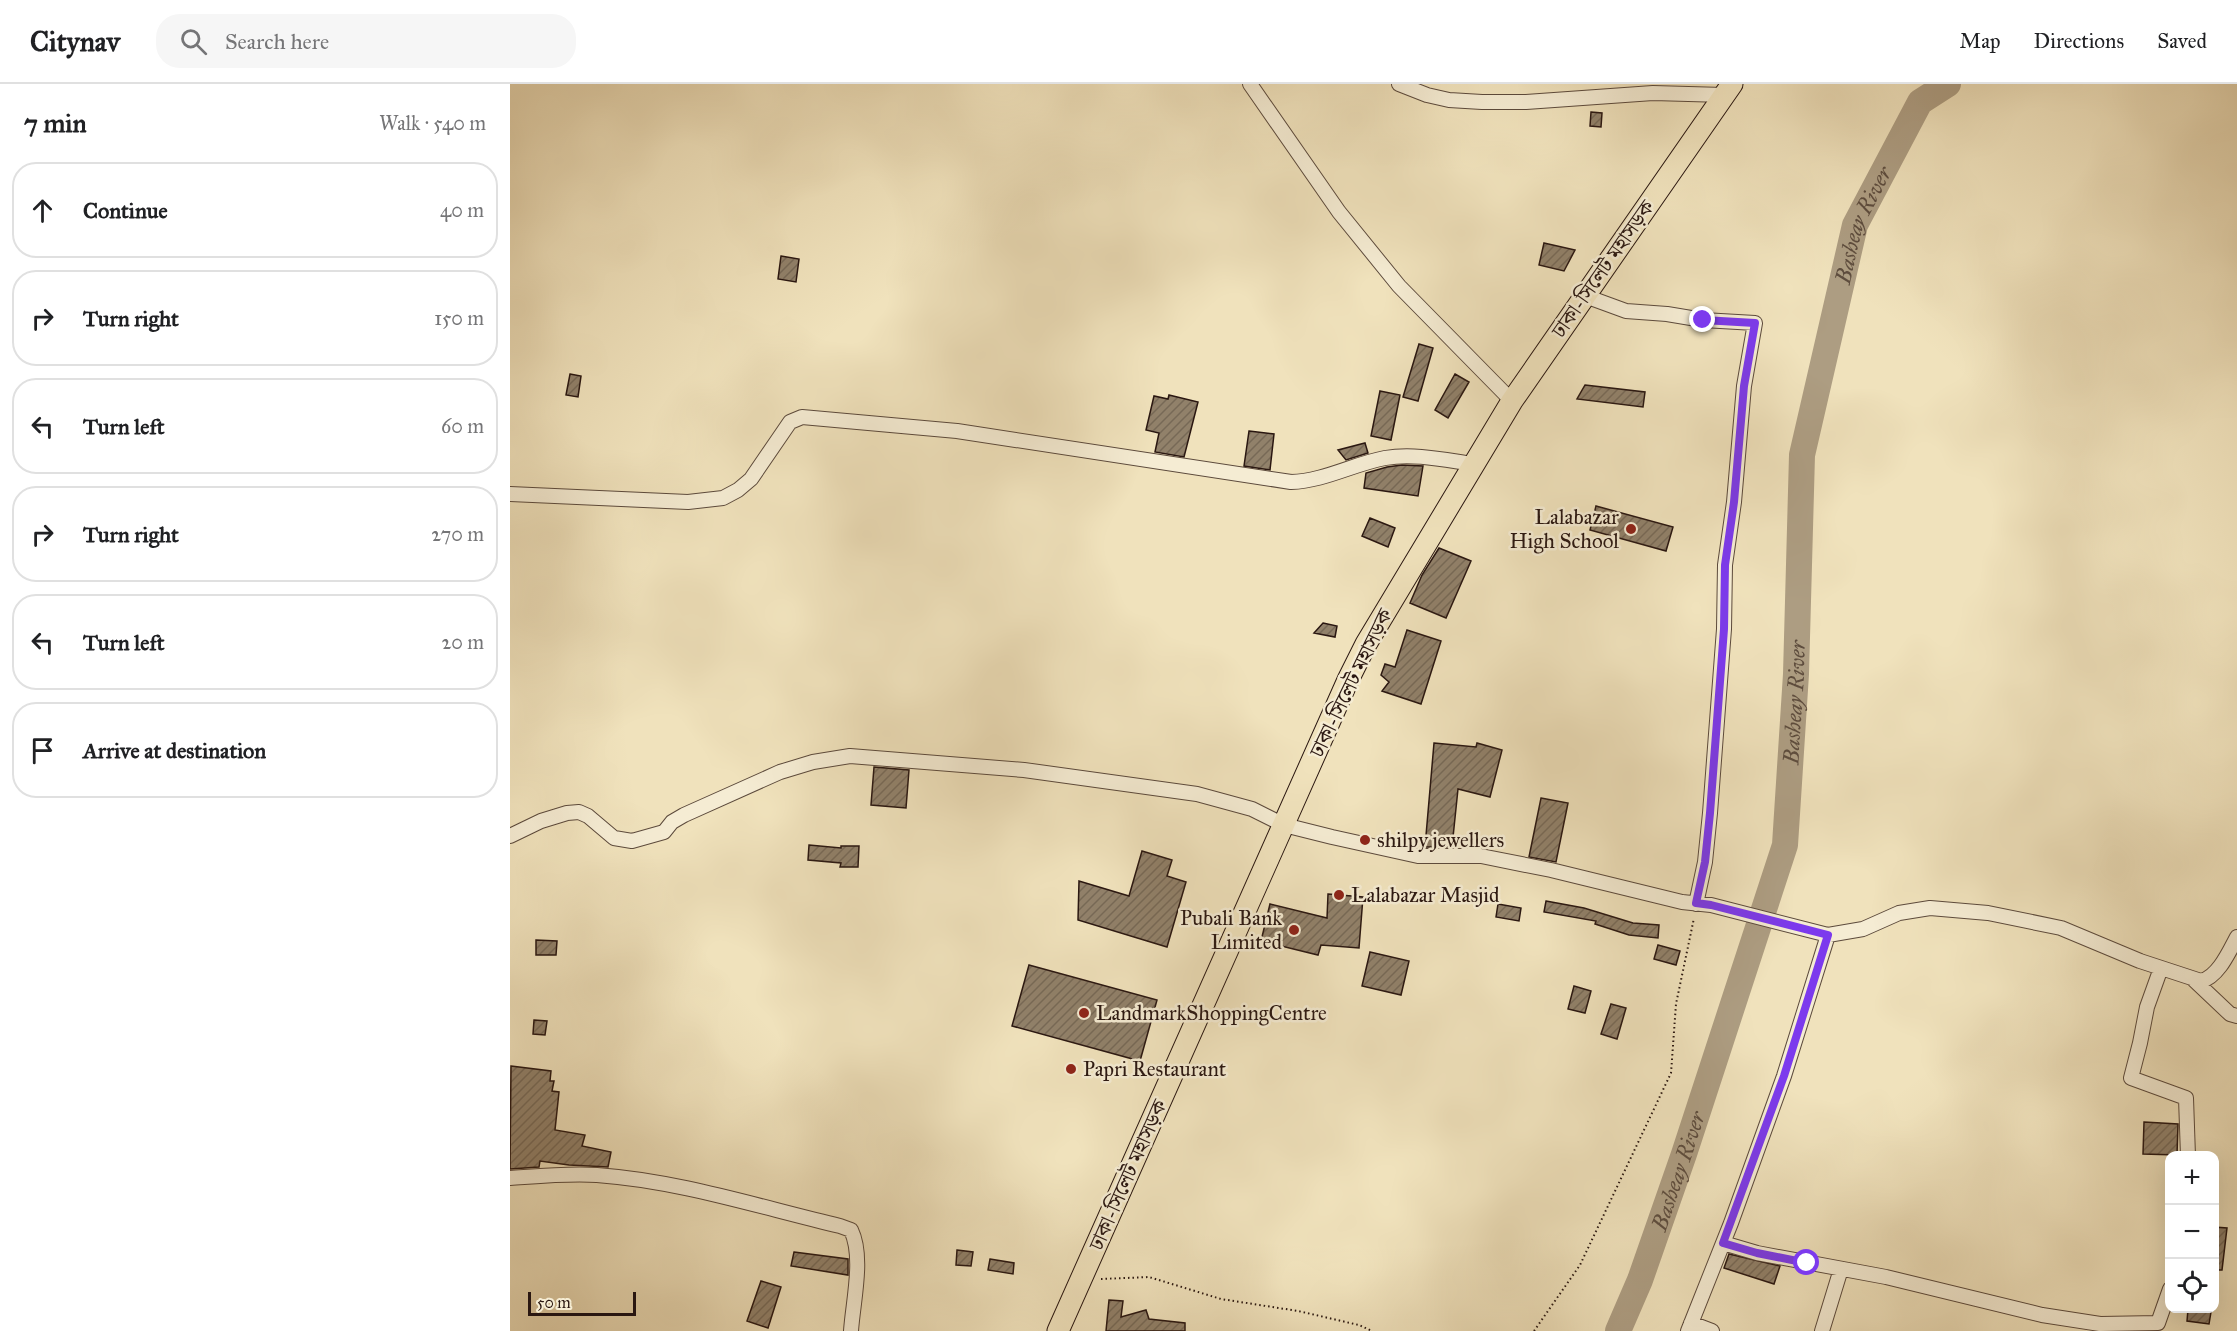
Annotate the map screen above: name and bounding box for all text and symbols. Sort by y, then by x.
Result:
search box [156,14,576,68]
text: Citynav [30,24,120,59]
icon: search [177,25,210,58]
text: Search here [225,28,329,55]
text: Map [1960,28,2001,54]
text: Directions [2034,28,2124,54]
text: Saved [2157,28,2207,54]
text: 7 min [24,107,87,139]
text: Walk · 540 m [379,111,486,135]
water label: Basheay River [1829,160,1898,287]
icon: ahead [26,194,59,227]
street label: ঢাকা-সিলেট মহাসড়ক [1545,194,1661,344]
text: Continue [83,197,168,224]
text: 40 m [440,198,484,222]
icon: right [26,302,59,335]
text: Turn right [83,305,179,332]
text: 150 m [434,306,484,330]
route end [1689,306,1715,332]
icon: left [26,410,59,443]
text: Turn left [83,413,165,440]
text: 60 m [441,414,484,438]
place label: Lalabazar High School [1509,504,1619,554]
icon: right [26,518,59,551]
text: Turn right [83,521,179,548]
text: 270 m [431,522,484,546]
marker: Lalabazar High School [1624,522,1638,536]
street label: ঢাকা-সিলেট মহাসড়ক [1303,603,1399,762]
icon: left [26,626,59,659]
text: Turn left [83,629,165,656]
text: 20 m [441,630,484,654]
water label: Basheay River [1777,638,1811,766]
icon: arrive [26,734,59,767]
text: Arrive at destination [83,737,266,764]
place label: shilpy jewellers [1377,827,1504,853]
marker: shilpy jewellers [1358,833,1372,847]
place label: Lalabazar Masjid [1351,882,1500,908]
marker: Lalabazar Masjid [1332,888,1346,902]
place label: Pubali Bank Limited [1180,905,1282,955]
marker: Pubali Bank Limited [1287,923,1301,937]
place label: LandmarkShoppingCentre [1096,1000,1327,1026]
marker: LandmarkShoppingCentre [1077,1006,1091,1020]
place label: Papri Restaurant [1083,1056,1227,1082]
marker: Papri Restaurant [1064,1062,1078,1076]
street label: ঢাকা-সিলেট মহাসড়ক [1083,1095,1173,1255]
water label: Basheay River [1645,1106,1712,1235]
map controls [2165,1151,2219,1313]
button: + [2165,1151,2219,1205]
button: − [2165,1205,2219,1259]
route start [1793,1249,1819,1275]
button: locate [2165,1259,2219,1313]
scale bar [528,1289,636,1316]
text: 50 m [537,1293,571,1312]

